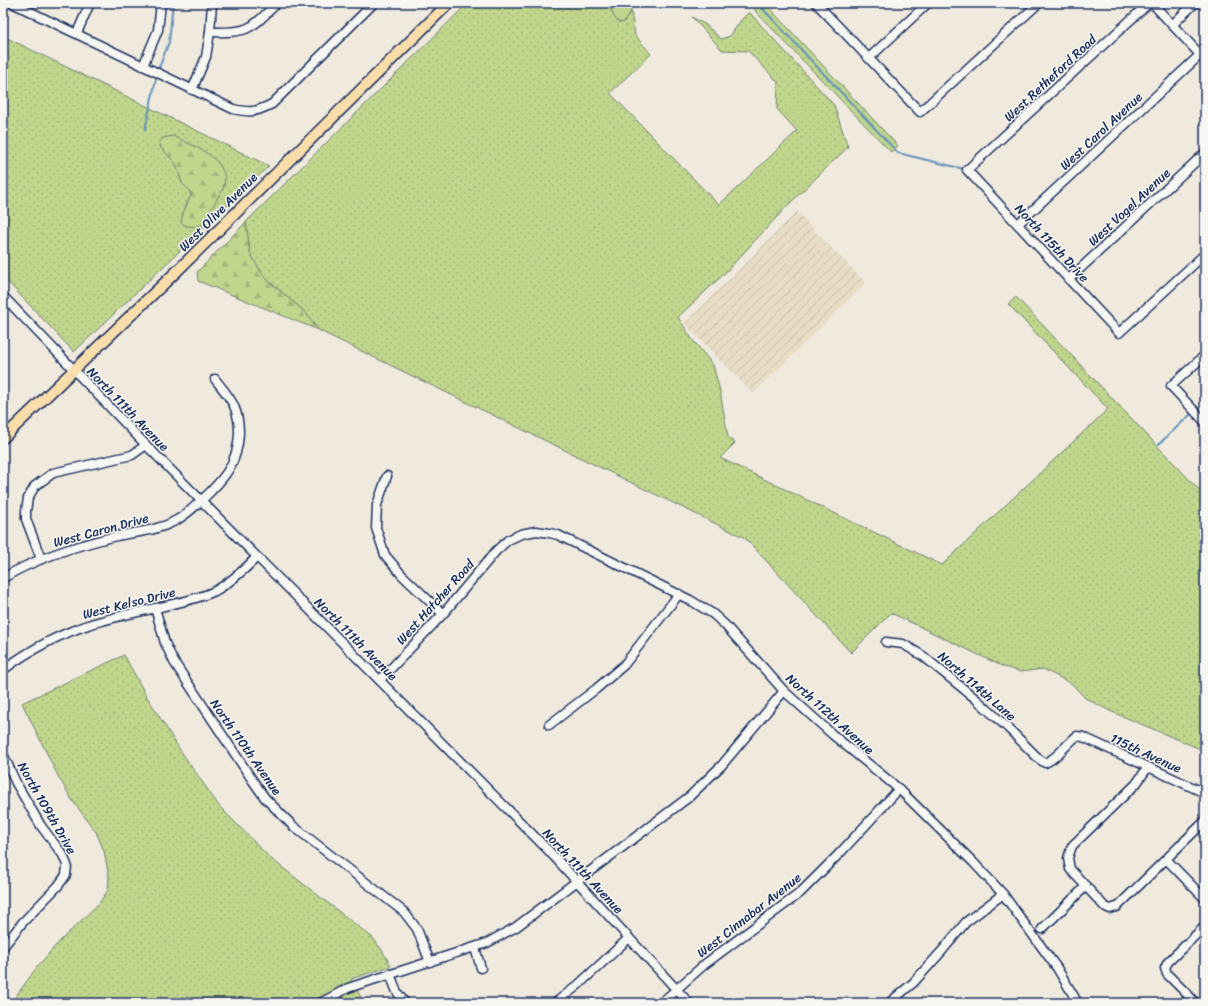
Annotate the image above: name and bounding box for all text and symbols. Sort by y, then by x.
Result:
street label: West Retheford Road [998,28,1103,127]
street label: West Carol Avenue [1054,86,1148,176]
street label: West Vogel Avenue [1082,162,1176,252]
street label: West Olive Avenue [173,167,263,257]
street label: North 115th Drive [1009,198,1095,288]
street label: North 111th Avenue [81,361,175,457]
street label: West Caron Drive [51,506,152,554]
street label: West Hatcher Road [390,553,481,650]
street label: West Kelso Drive [80,580,178,626]
street label: North 111th Avenue [309,592,403,686]
street label: North 114th Lane [932,645,1022,727]
street label: North 112th Avenue [780,668,880,760]
street label: North 110th Avenue [204,694,288,800]
street label: 115th Avenue [1106,726,1186,780]
street label: North 109th Drive [11,757,83,859]
street label: North 111th Avenue [537,823,629,919]
street label: West Cinnabar Avenue [691,866,807,964]

